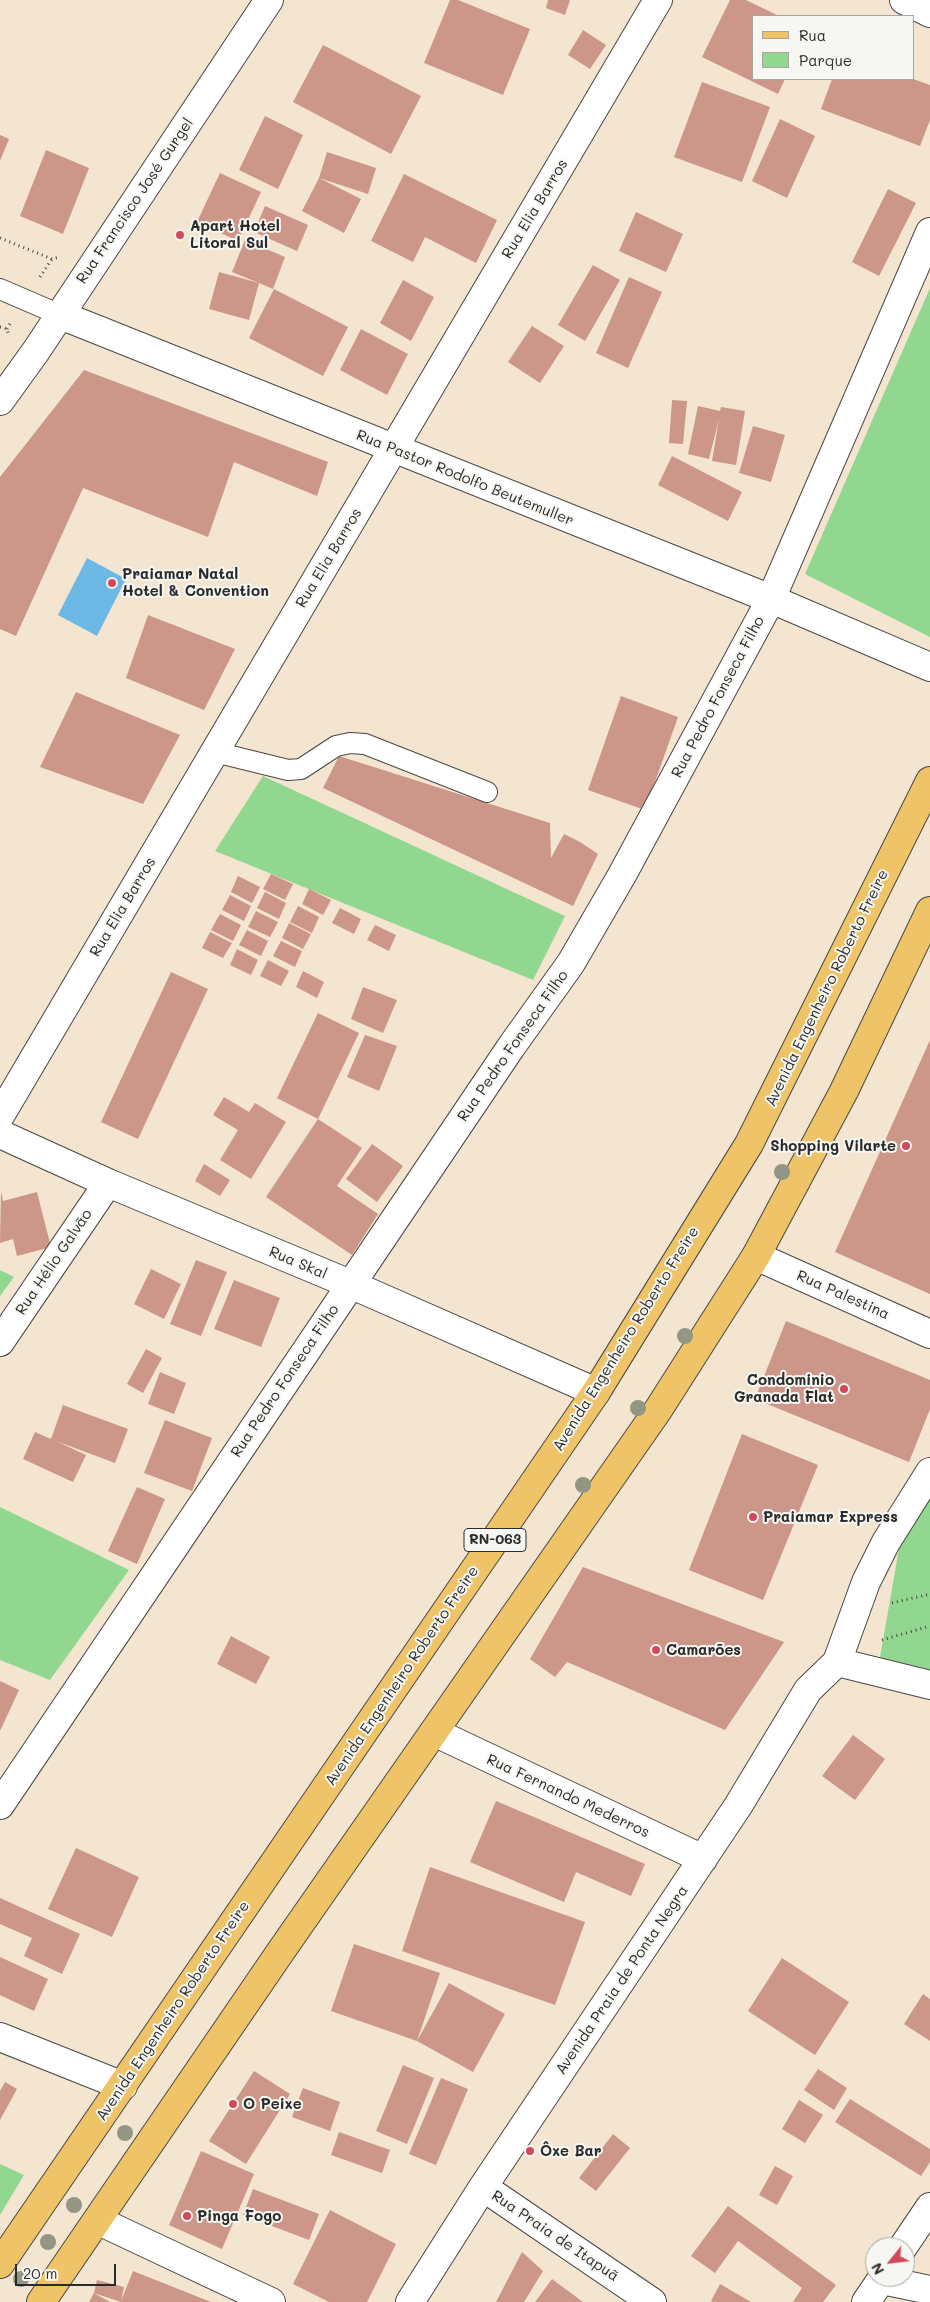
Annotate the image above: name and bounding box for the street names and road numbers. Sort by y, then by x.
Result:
street label: Rua Francisco José Gurgel [73,115,197,287]
street label: Rua Elia Barros [498,156,572,262]
street label: Rua Pastor Rodolfo Beutemuller [354,426,576,530]
street label: Rua Elia Barros [292,505,366,611]
street label: Rua Pedro Fonseca Filho [668,613,768,781]
street label: Rua Elia Barros [86,854,160,960]
street label: Avenida Engenheiro Roberto Freire [762,867,892,1109]
street label: Rua Pedro Fonseca Filho [454,967,572,1125]
street label: Rua Hélio Galvão [12,1206,96,1318]
street label: Avenida Engenheiro Roberto Freire [549,1223,703,1455]
street label: Rua Skal [266,1243,330,1283]
street label: Rua Palestina [794,1267,892,1323]
street label: Rua Pedro Fonseca Filho [227,1301,343,1461]
road number: RN-063 [464,1528,526,1552]
street label: Avenida Engenheiro Roberto Freire [322,1563,482,1789]
street label: Rua Fernando Mederros [484,1750,652,1842]
street label: Avenida Praia de Ponta Negra [552,1882,692,2078]
street label: Avenida Engenheiro Roberto Freire [93,1898,253,2124]
street label: Rua Praia de Itapuã [488,2187,622,2285]

